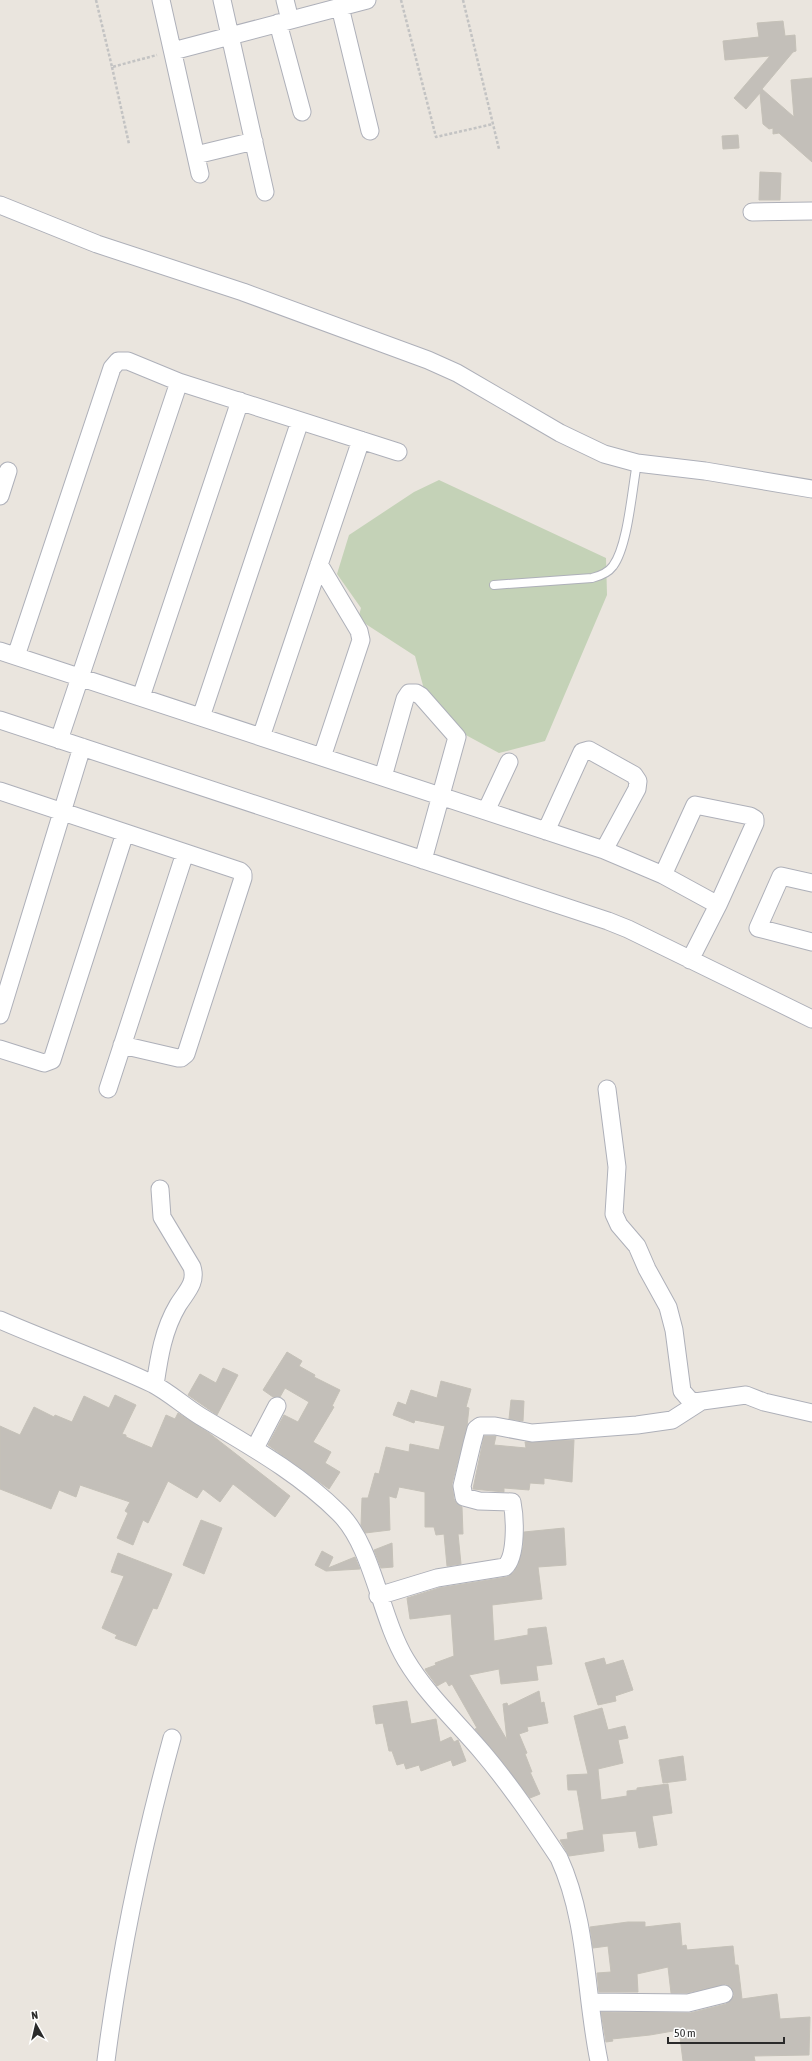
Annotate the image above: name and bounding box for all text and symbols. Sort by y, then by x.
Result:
north arrow [16,2005,56,2045]
text: N [31,2009,39,2021]
scale bar [668,2019,784,2045]
text: 50 m [674,2026,696,2040]

